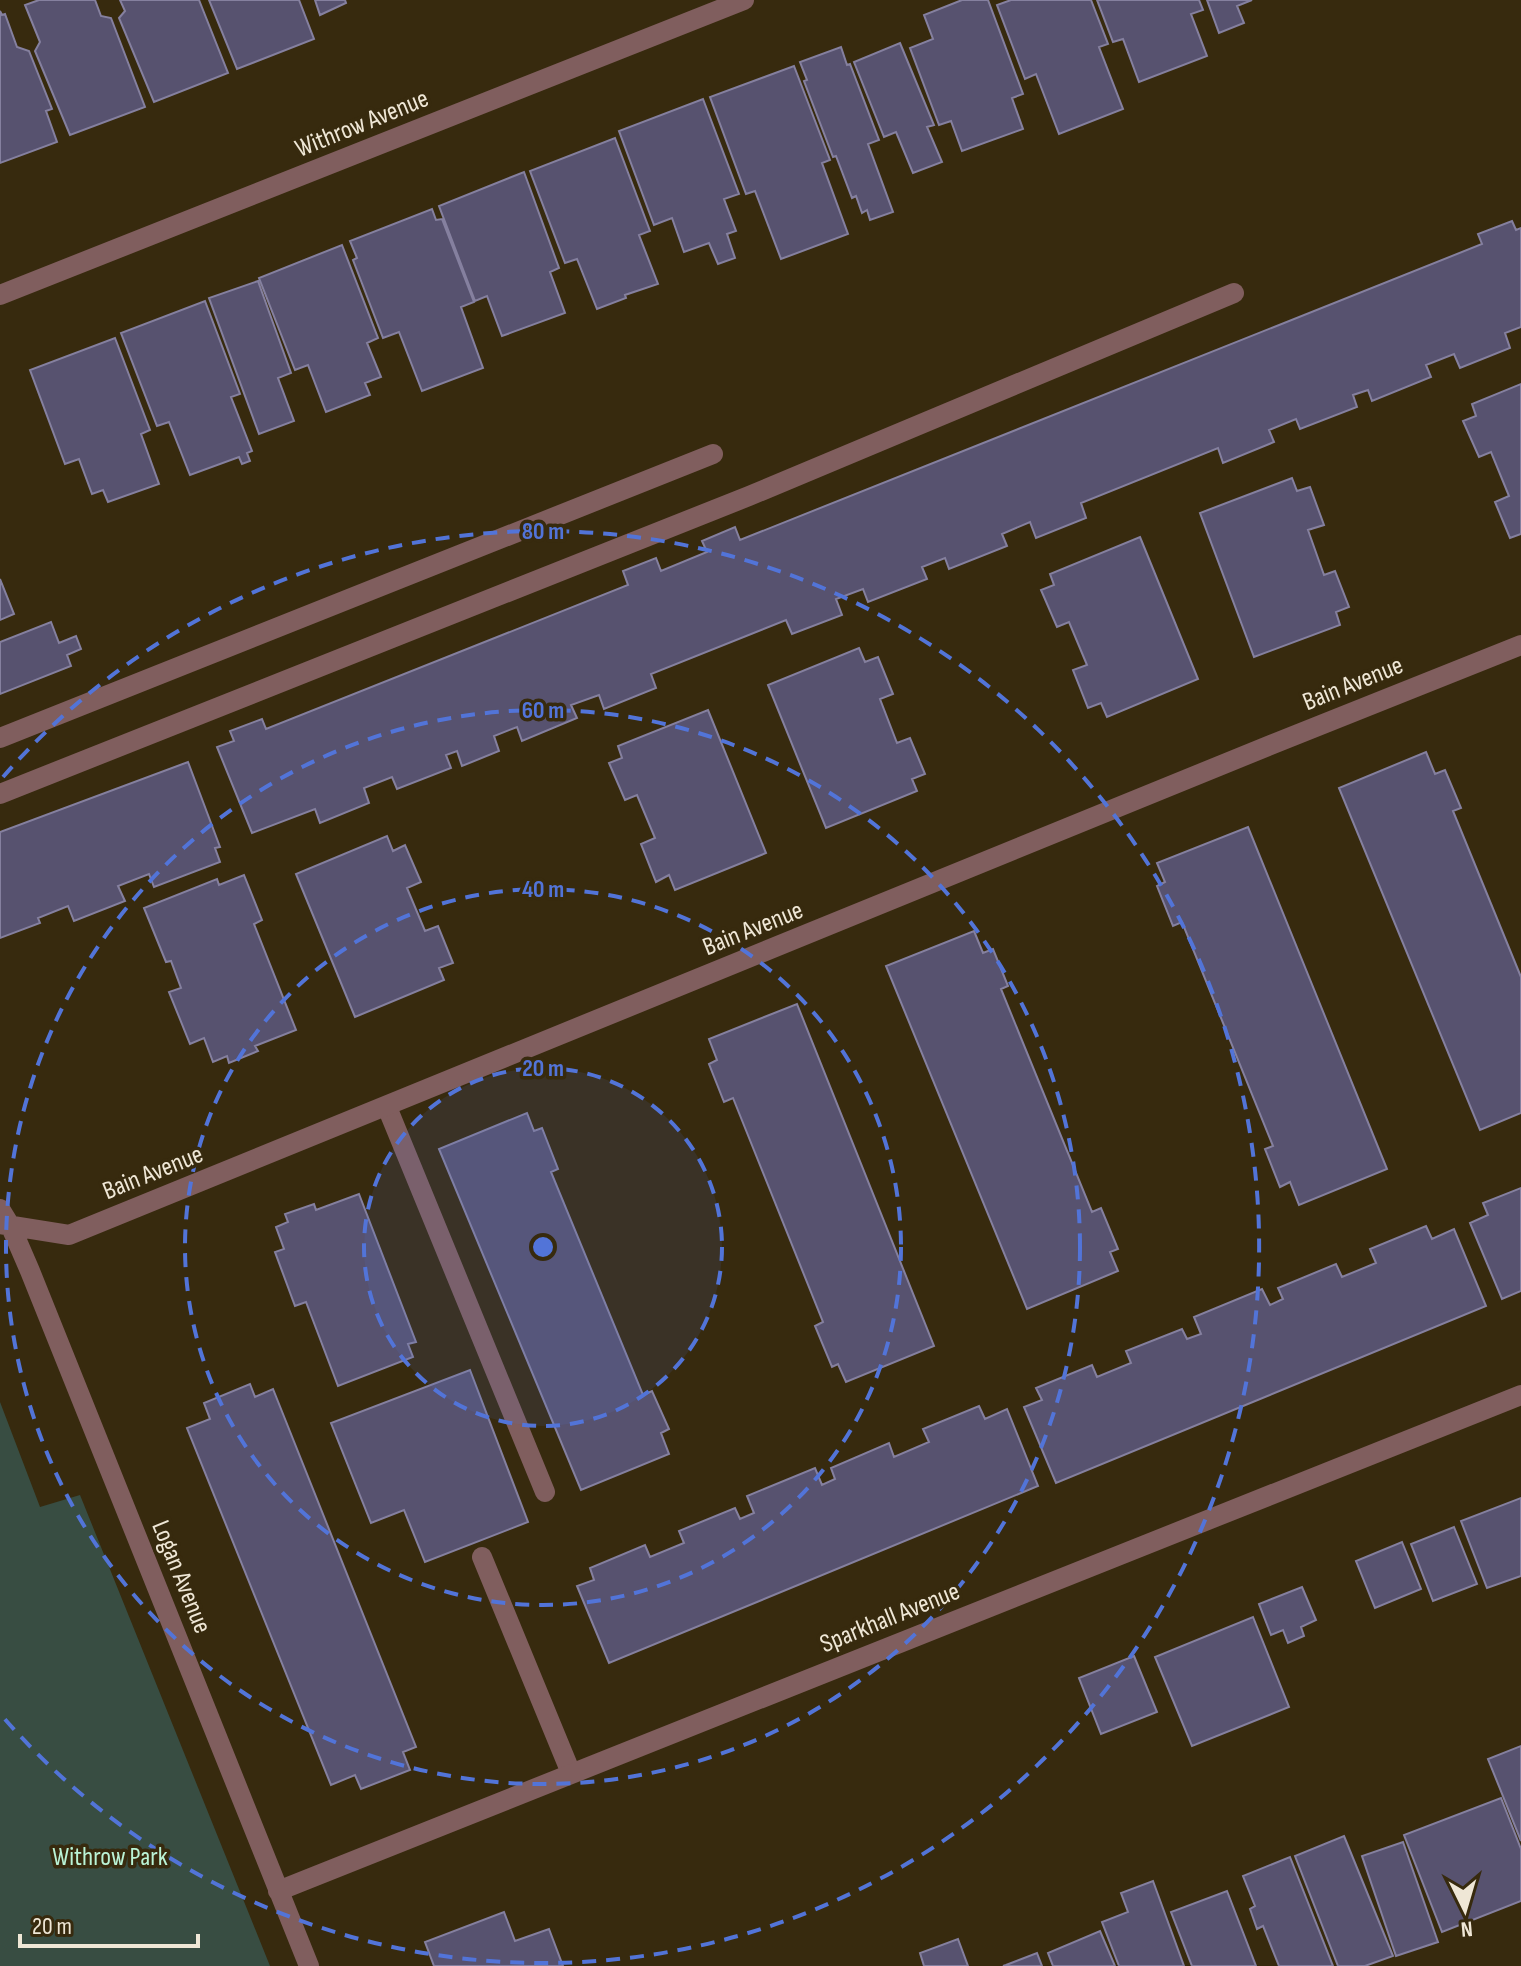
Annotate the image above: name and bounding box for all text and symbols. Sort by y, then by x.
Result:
street label: Withrow Avenue [291,83,433,165]
text: 80 m [522,517,564,546]
street label: Bain Avenue [1298,650,1408,718]
text: 60 m [522,696,564,725]
text: 40 m [522,875,564,904]
street label: Bain Avenue [698,895,808,963]
text: 20 m [522,1054,564,1083]
street label: Bain Avenue [98,1139,208,1207]
centre of rings [529,1233,557,1261]
street label: Logan Avenue [144,1516,218,1638]
street label: Sparkhall Avenue [816,1576,964,1660]
park label: Withrow Park [52,1842,168,1873]
north arrow [1425,1870,1505,1950]
scale bar [20,1898,198,1948]
text: 20 m [32,1912,72,1941]
text: N [1460,1914,1474,1942]

